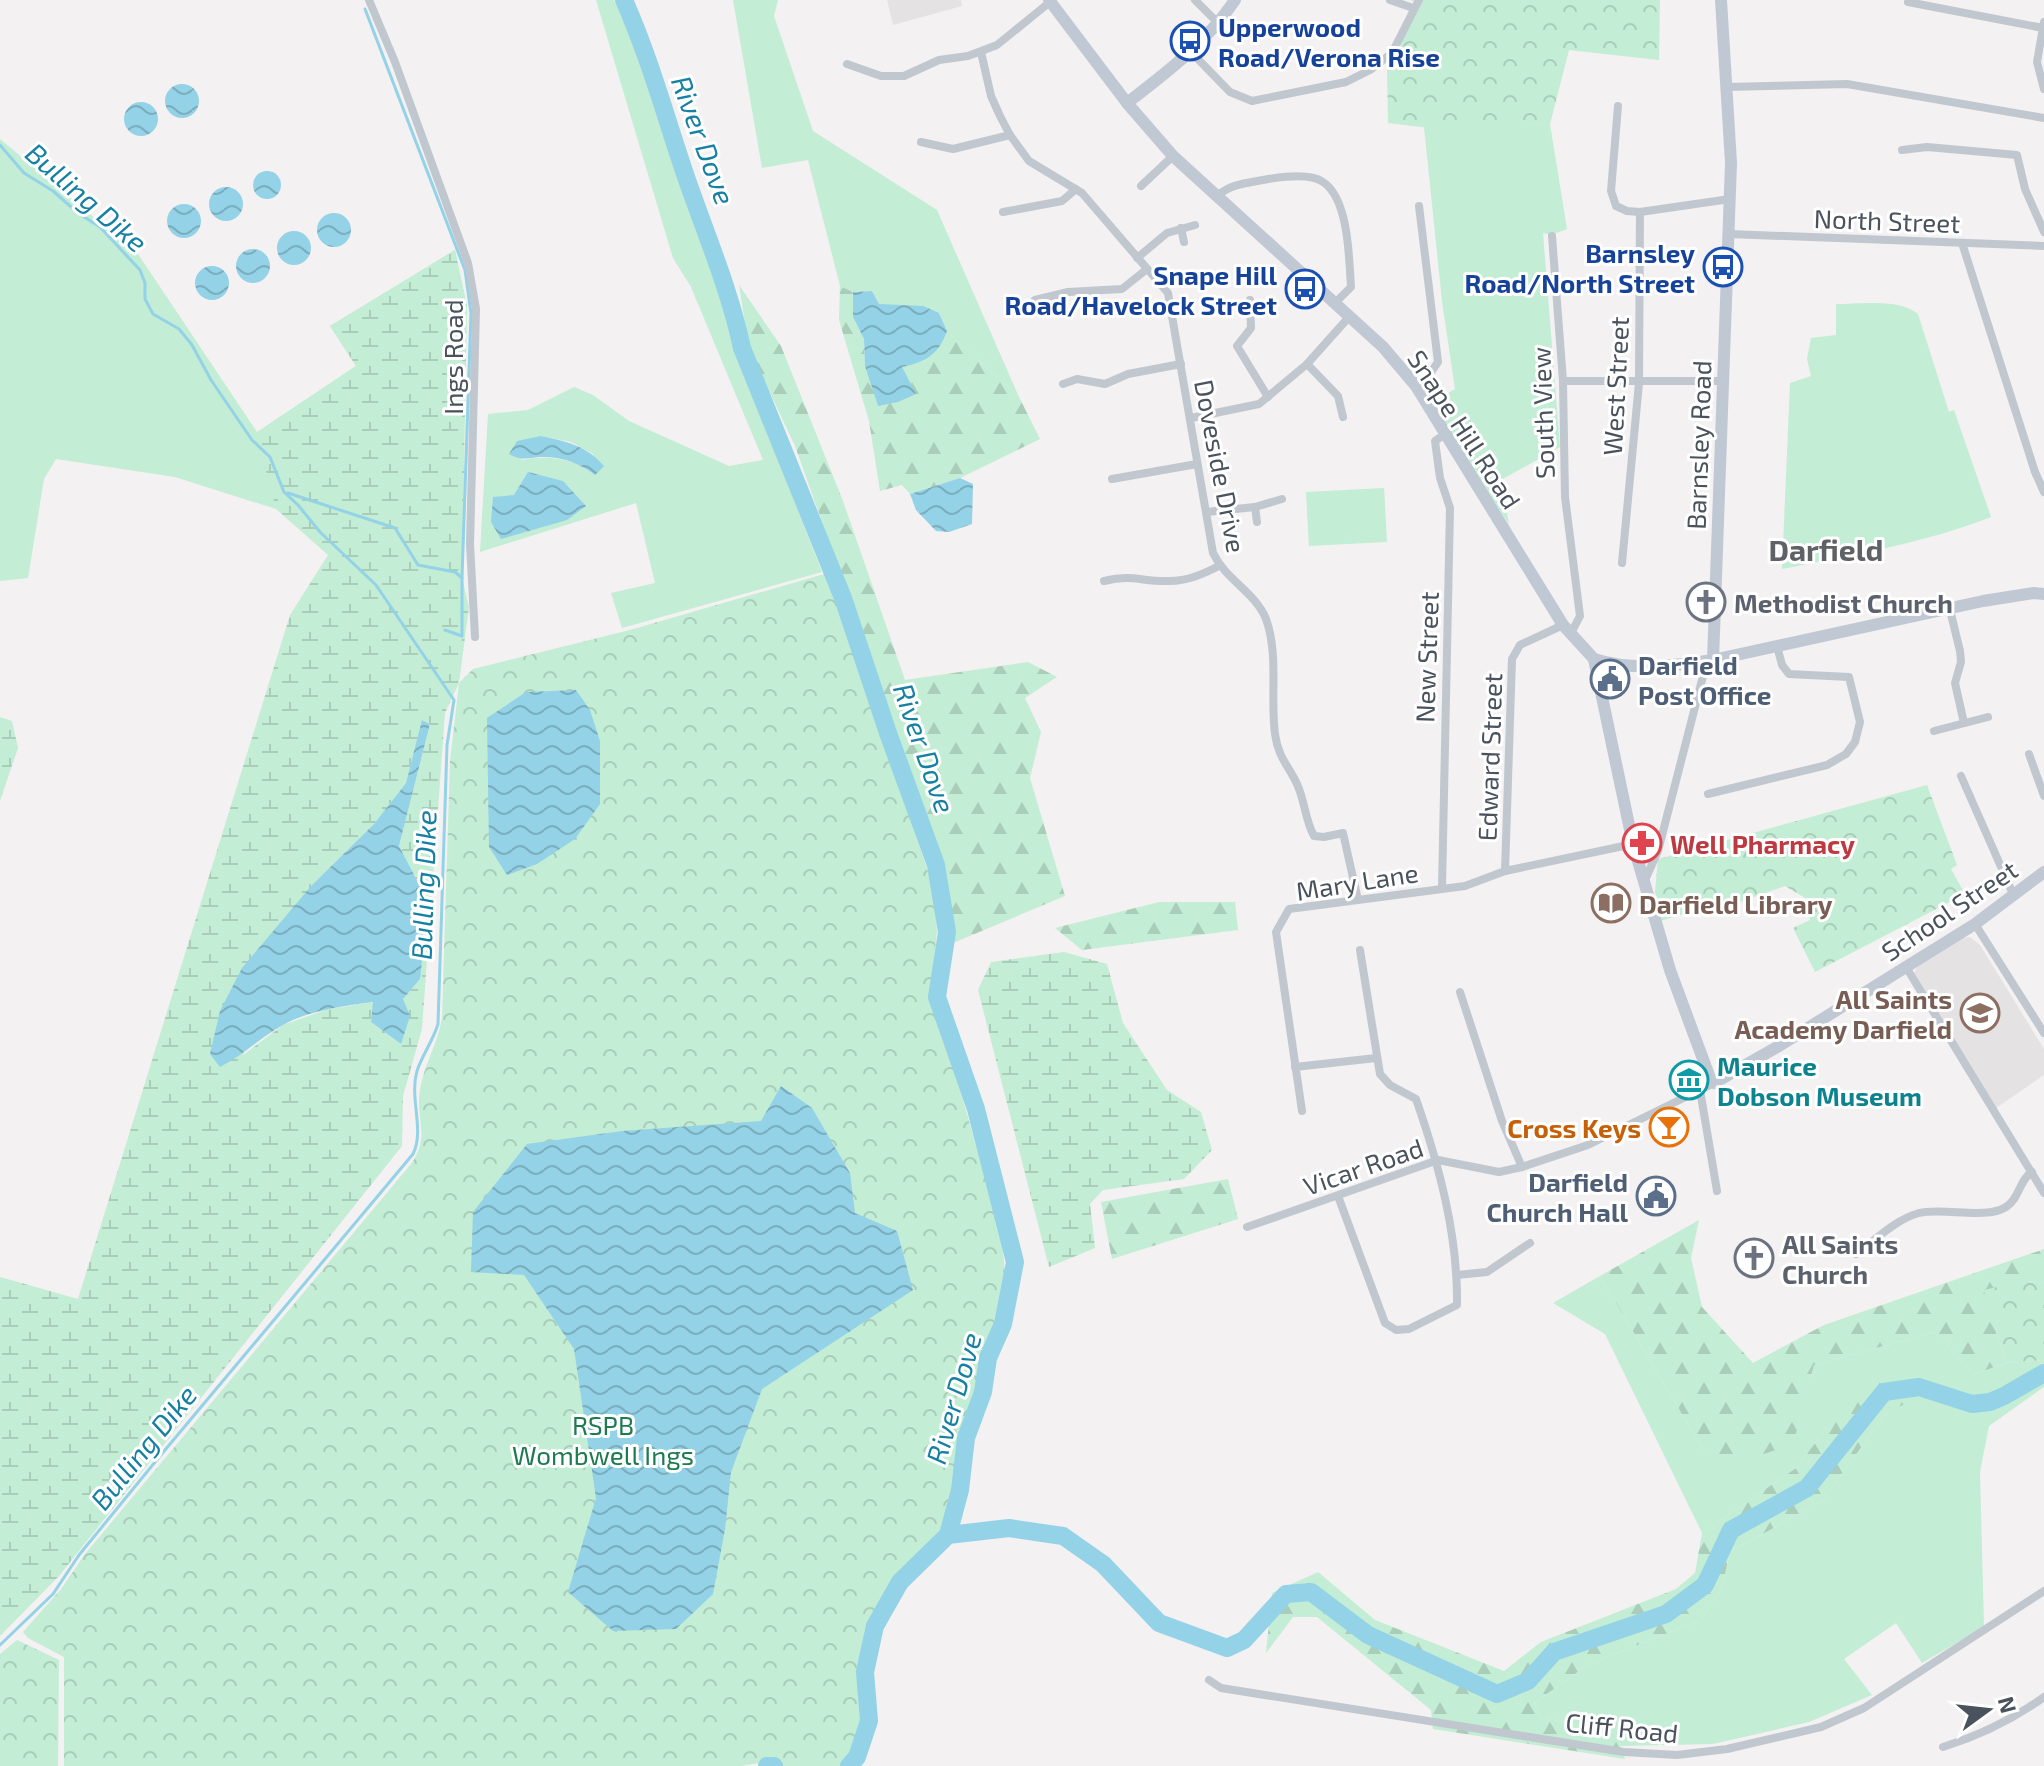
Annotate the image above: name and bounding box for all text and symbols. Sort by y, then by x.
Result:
place label: Upperwood Road/Verona Rise [1218,11,1440,72]
bus stop icon: Upperwood Road/Verona Rise [1169,20,1211,62]
water label: River Dove [665,71,743,209]
water label: Bulling Dike [19,135,155,259]
street label: North Street [1813,202,1961,238]
place label: Barnsley Road/North Street [1464,237,1695,298]
bus stop icon: Barnsley Road/North Street [1702,246,1744,288]
place label: Snape Hill Road/Havelock Street [1005,259,1277,320]
bus stop icon: Snape Hill Road/Havelock Street [1284,268,1326,310]
street label: Ings Road [437,299,468,415]
street label: West Street [1596,316,1634,456]
street label: Snape Hill Road [1402,344,1528,514]
street label: South View [1524,346,1560,480]
street label: Barnsley Road [1680,360,1716,530]
street label: Doveside Drive [1189,377,1253,555]
district label: Darfield [1768,531,1884,567]
church icon: Methodist Church [1685,581,1727,623]
place label: Methodist Church [1734,587,1953,618]
street label: New Street [1408,591,1444,723]
place label: Darfield Post Office [1638,649,1771,710]
public building icon: Darfield Post Office [1589,658,1631,700]
street label: Edward Street [1471,672,1507,842]
water label: River Dove [887,679,963,817]
water label: Bulling Dike [403,810,443,960]
pharmacy icon: Well Pharmacy [1621,822,1663,864]
place label: Well Pharmacy [1670,828,1855,860]
street label: School Street [1875,853,2023,967]
street label: Mary Lane [1294,856,1420,906]
library icon: Darfield Library [1590,882,1632,924]
place label: Darfield Library [1639,888,1833,920]
place label: All Saints Academy Darfield [1734,983,1952,1045]
school or university icon: All Saints Academy Darfield [1959,992,2001,1034]
place label: Maurice Dobson Museum [1717,1050,1922,1111]
museum icon: Maurice Dobson Museum [1668,1059,1710,1101]
bar icon: Cross Keys [1648,1106,1690,1148]
place label: Cross Keys [1507,1112,1641,1144]
street label: Vicar Road [1299,1131,1427,1201]
place label: Darfield Church Hall [1486,1166,1628,1227]
public building icon: Darfield Church Hall [1635,1175,1677,1217]
place label: All Saints Church [1782,1228,1898,1289]
church icon: All Saints Church [1733,1237,1775,1279]
water label: River Dove [918,1328,988,1468]
water label: Bulling Dike [83,1378,203,1516]
park label: RSPB Wombwell Ings [512,1409,694,1470]
north arrow [1948,1670,2028,1750]
text: N [1994,1694,2023,1716]
street label: Cliff Road [1564,1706,1680,1748]

